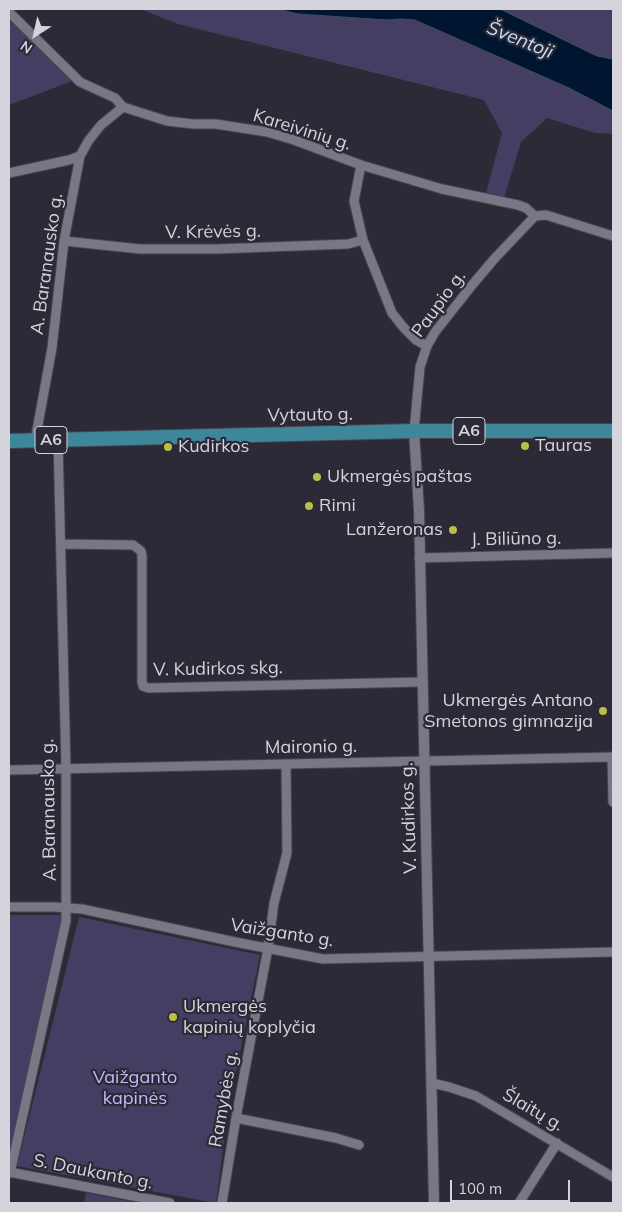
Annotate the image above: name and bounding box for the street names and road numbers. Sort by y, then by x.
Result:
street label: Kareivinių g. [250,105,354,155]
street label: A. Baranausko g. [26,192,68,336]
street label: V. Krėvės g. [165,220,261,244]
street label: Paupio g. [407,266,471,342]
street label: Vytauto g. [267,403,353,427]
road number: A6 [453,418,485,444]
road number: A6 [35,426,67,454]
street label: J. Biliūno g. [471,527,561,551]
street label: V. Kudirkos skg. [153,657,283,681]
street label: Maironio g. [265,735,357,759]
street label: A. Baranausko g. [37,739,61,881]
street label: V. Kudirkos g. [396,762,422,874]
street label: Vaižganto g. [229,914,335,952]
street label: Ramybės g. [205,1049,243,1149]
street label: Šlaitų g. [499,1084,567,1136]
street label: S. Daukanto g. [31,1150,155,1194]

